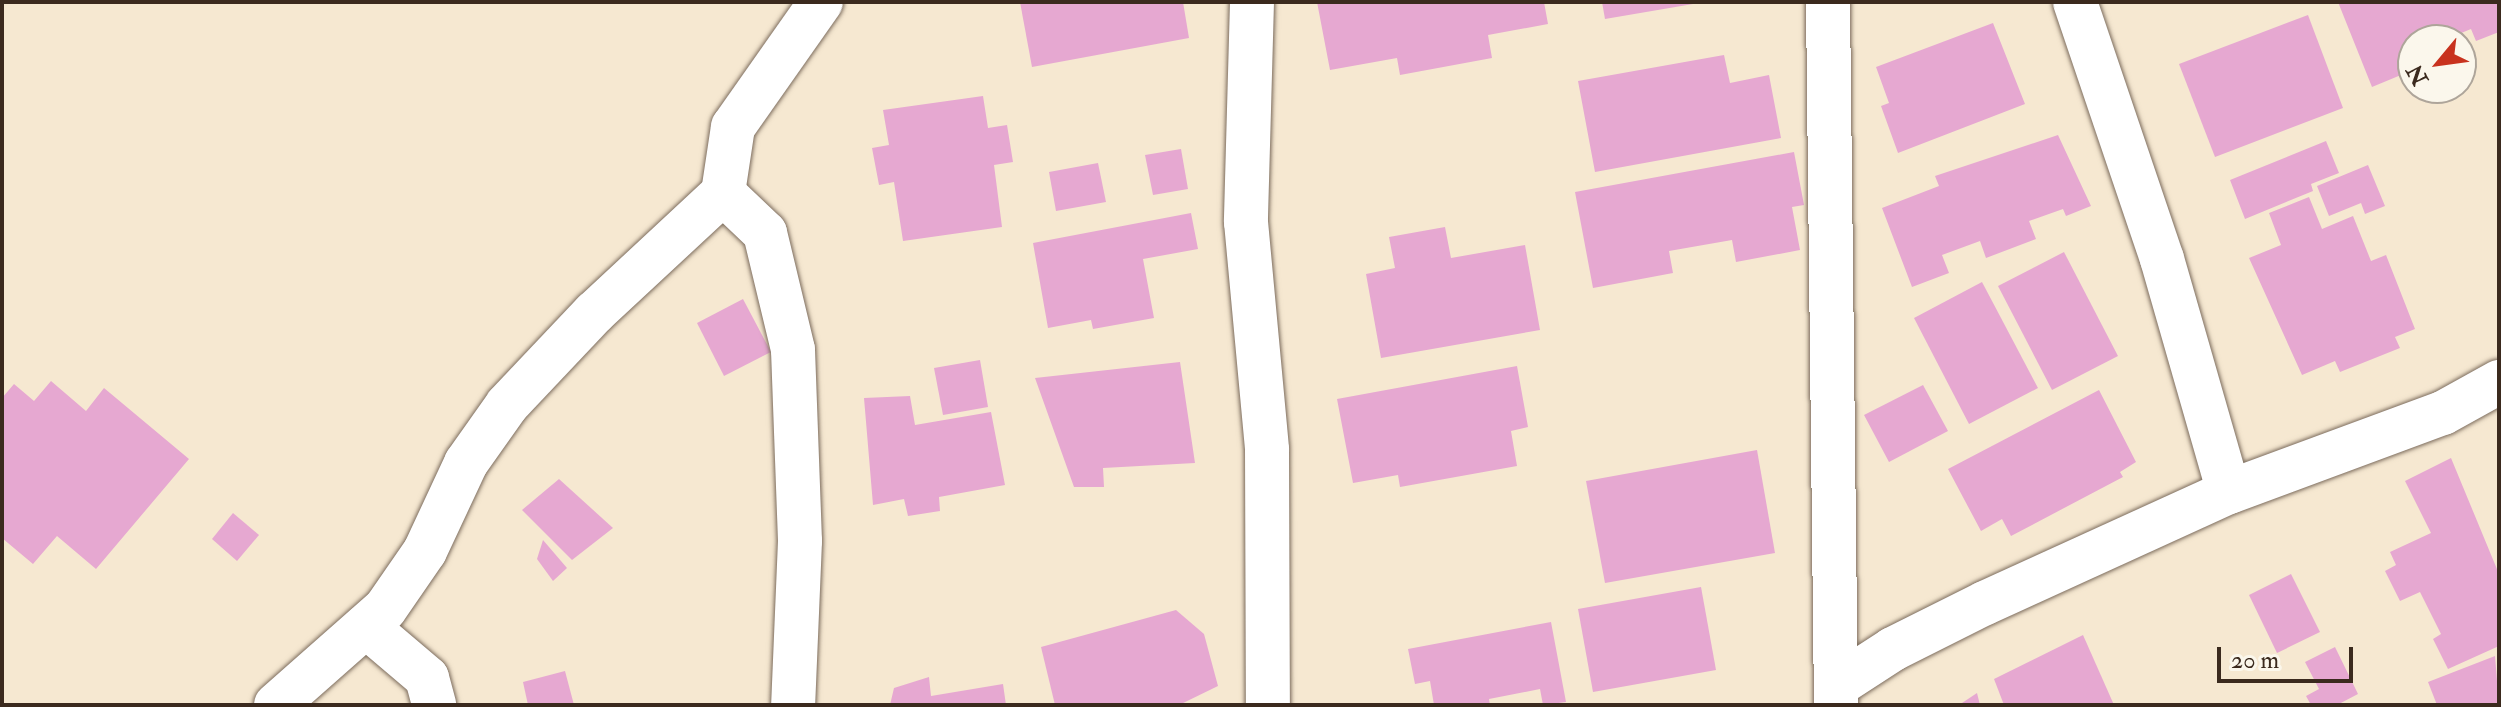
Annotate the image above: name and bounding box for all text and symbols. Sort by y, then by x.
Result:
north arrow [2397,24,2477,104]
text: N [2401,59,2435,90]
scale bar [2221,631,2357,681]
text: 20 m [2231,645,2279,676]

